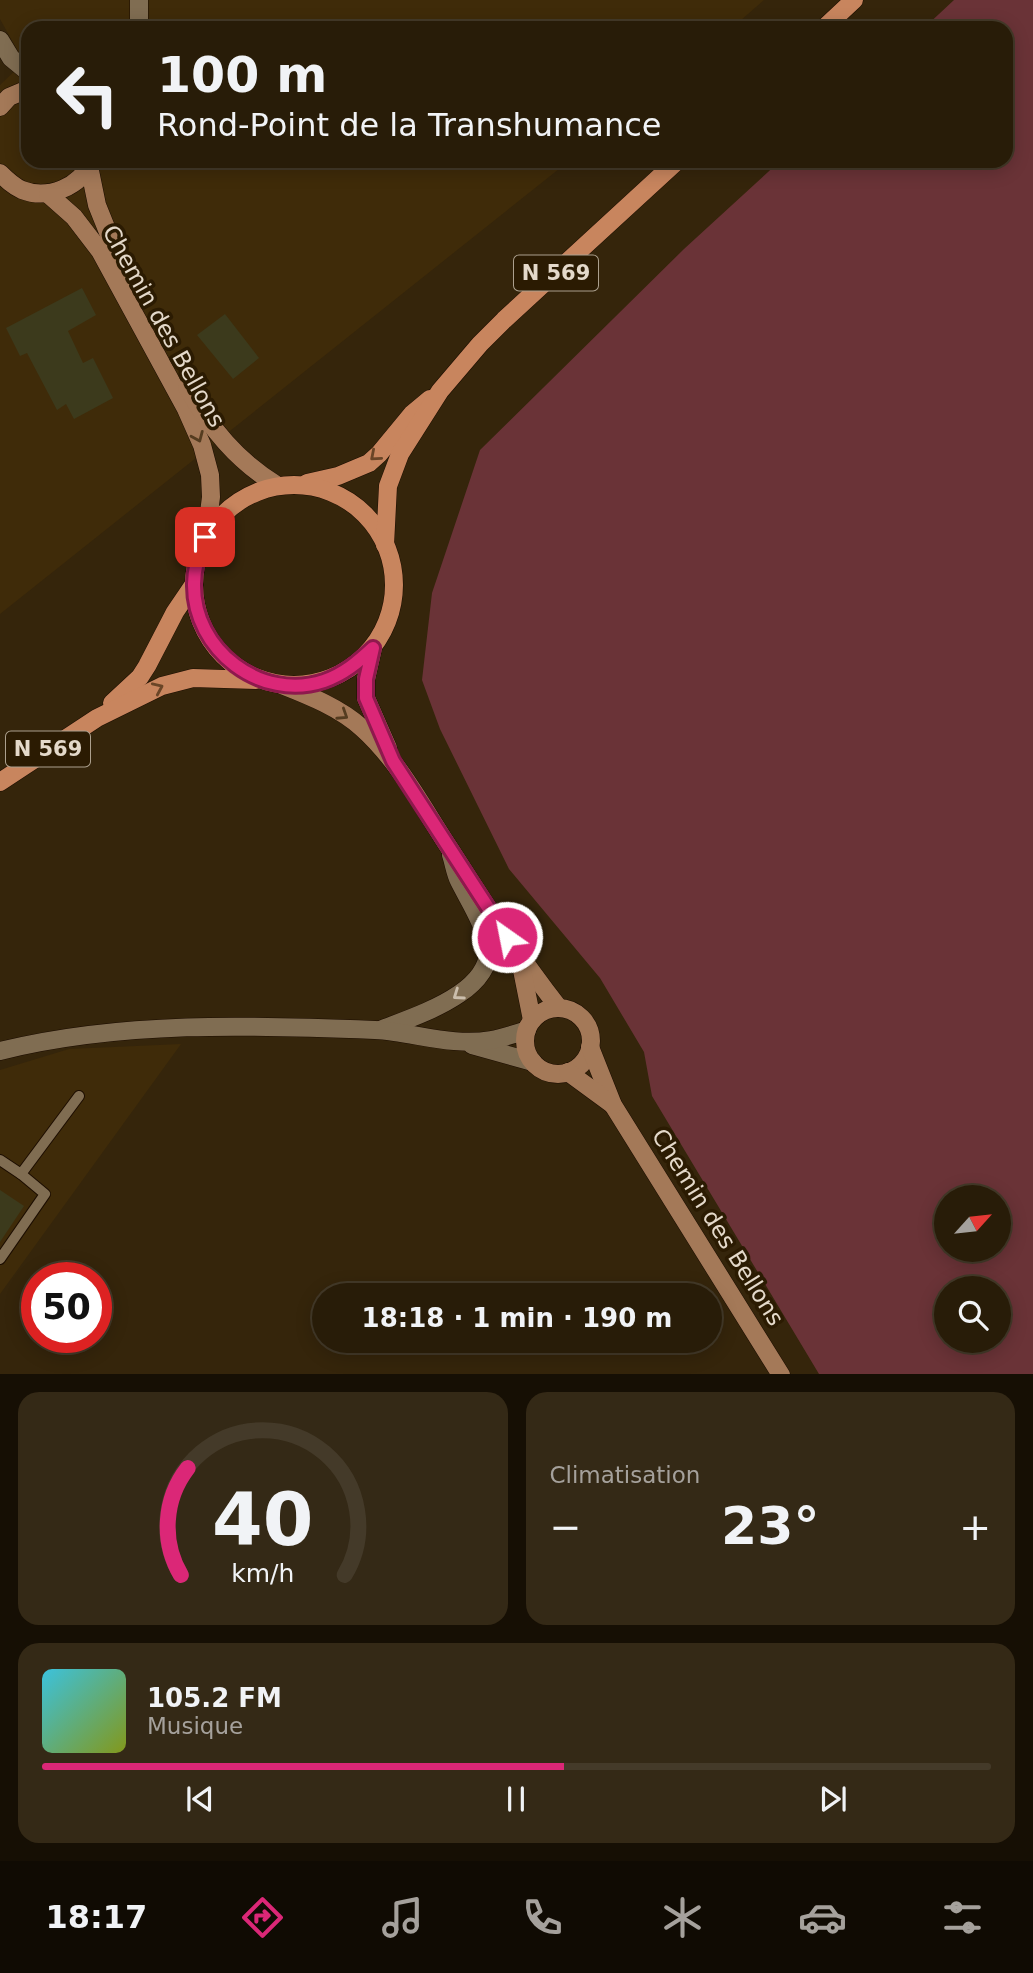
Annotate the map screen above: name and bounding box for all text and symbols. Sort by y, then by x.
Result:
text: 100 m [157,47,327,104]
icon: left [42,49,133,140]
text: Rond-Point de la Transhumance [157,106,661,144]
street label: Chemin des Bellons [98,220,230,432]
road number: N 569 [514,256,598,290]
one-way arrow [190,430,204,443]
one-way arrow [370,448,383,460]
pin [175,507,235,567]
icon: arrive [186,518,224,556]
one-way arrow [151,682,163,696]
one-way arrow [335,706,348,719]
road number: N 569 [6,732,90,766]
position arrow [470,900,544,974]
one-way arrow [453,987,466,999]
street label: Chemin des Bellons [647,1124,789,1330]
north arrow [934,1185,1012,1262]
map controls [934,1185,1011,1353]
speed limit sign: 50 [21,1262,112,1353]
button: search [934,1276,1011,1353]
text: 18:18 · 1 min · 190 m [362,1303,672,1333]
text: Climatisation [550,1462,700,1488]
text: 40 [212,1477,313,1562]
text: 23° [721,1496,819,1556]
text: − [550,1505,581,1549]
text: + [959,1505,991,1549]
text: km/h [231,1558,294,1587]
text: 105.2 FM [147,1683,282,1713]
text: Musique [147,1713,243,1739]
icon: previous [181,1780,219,1818]
icon: pause [497,1780,535,1818]
icon: next [814,1780,852,1818]
icon: directions [238,1893,287,1942]
icon: music [378,1893,427,1942]
icon: phone [518,1893,567,1942]
icon: climate [658,1893,707,1942]
icon: car [798,1893,847,1942]
icon: filters [938,1893,987,1942]
text: 18:17 [46,1898,147,1936]

